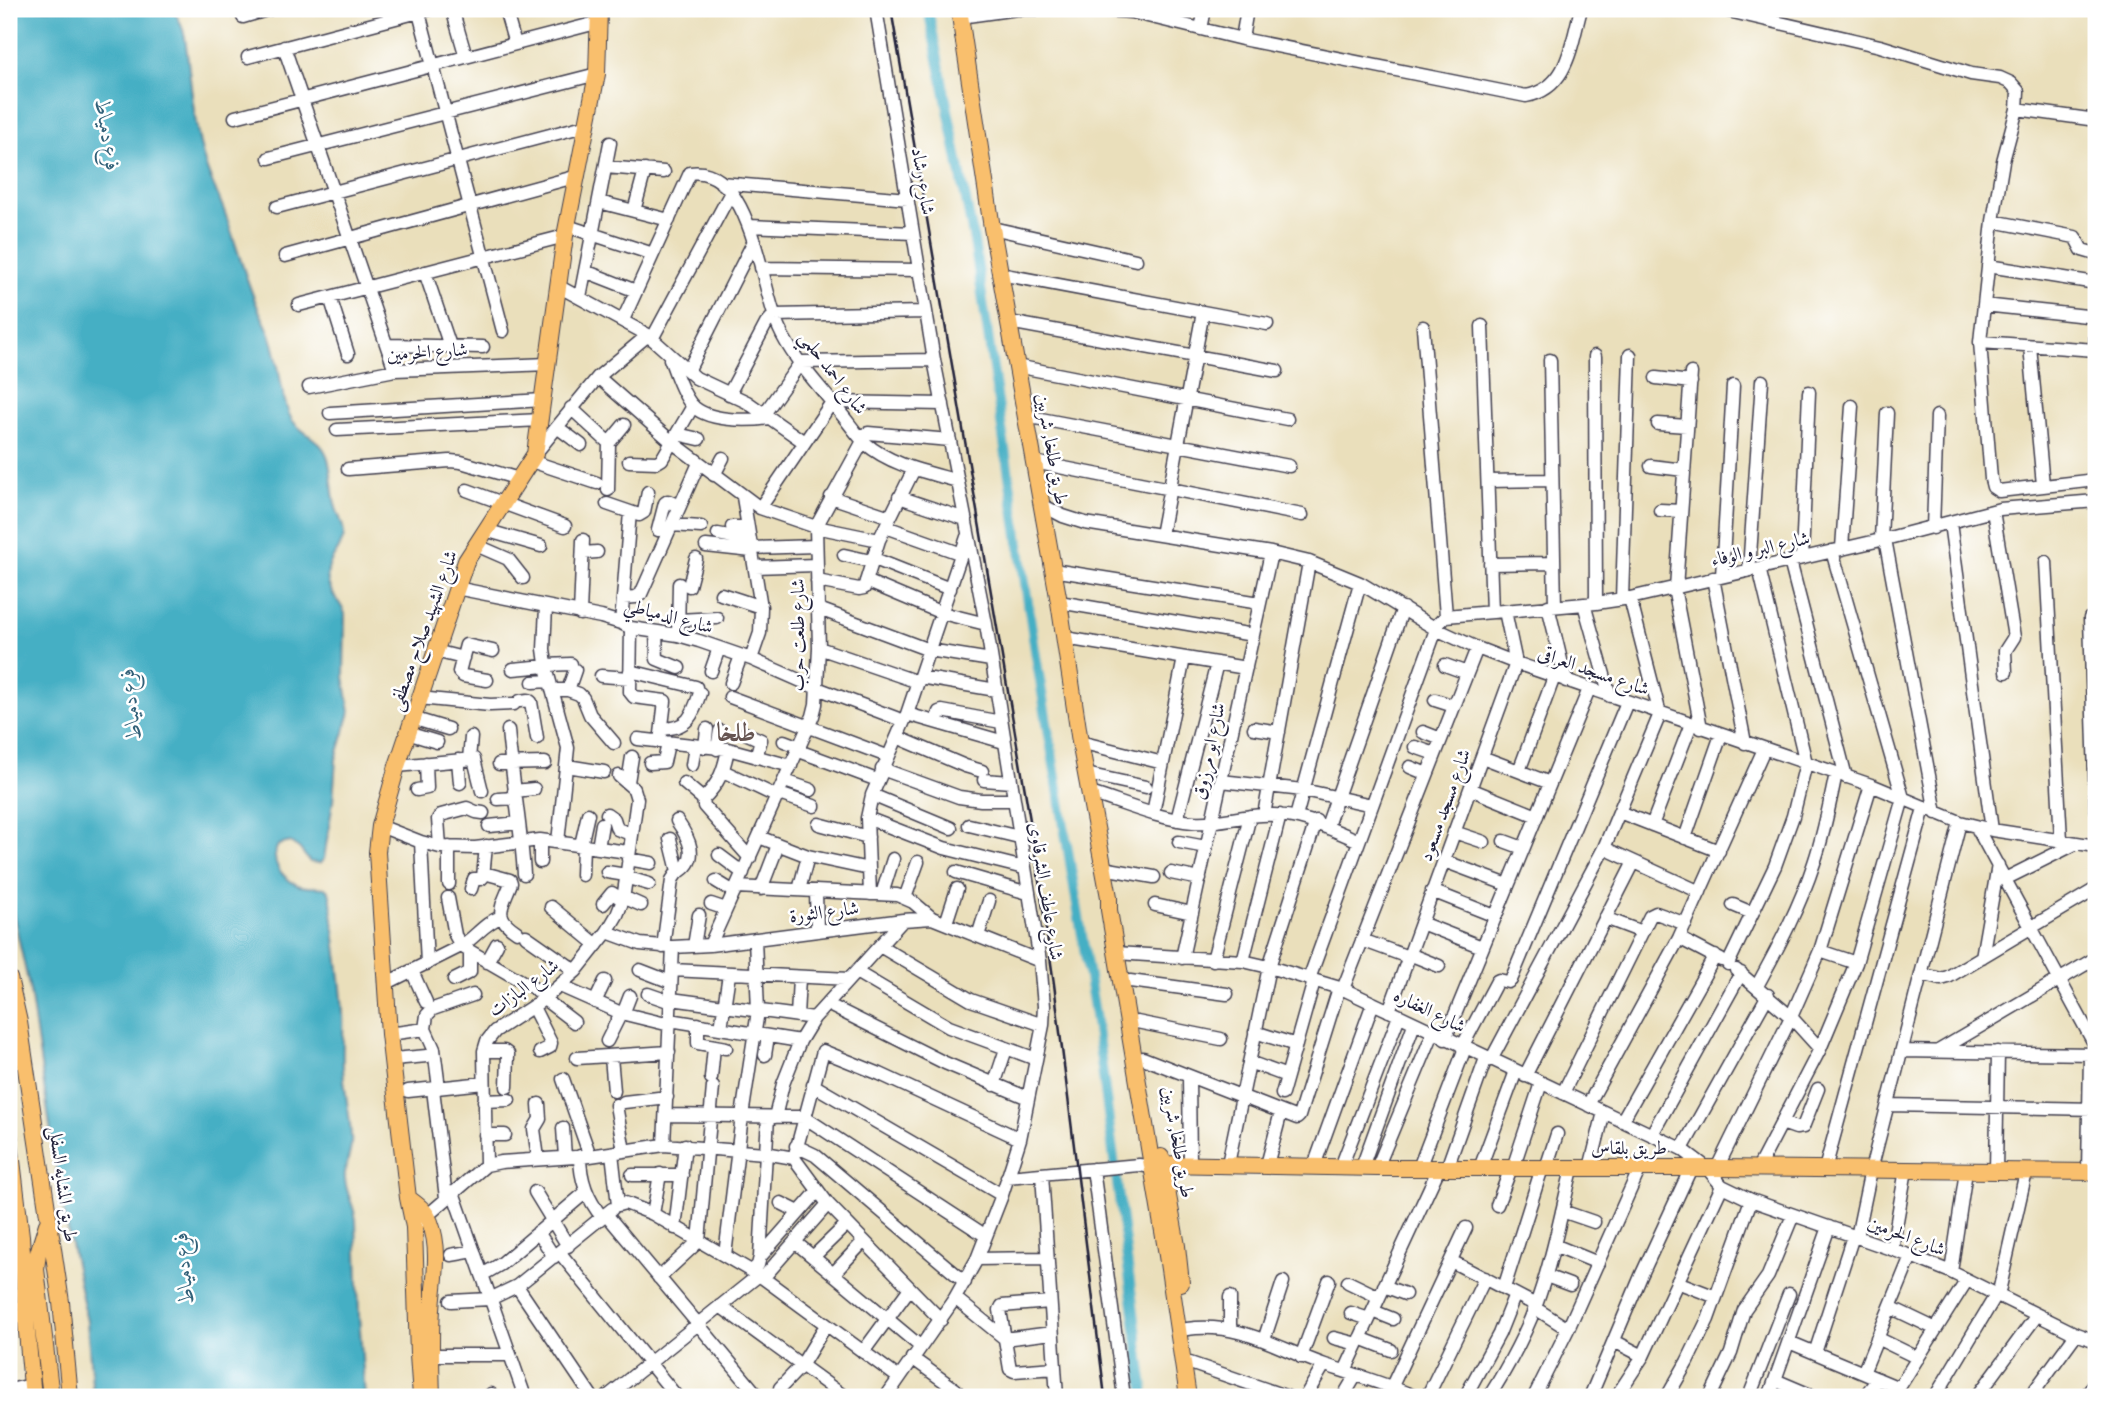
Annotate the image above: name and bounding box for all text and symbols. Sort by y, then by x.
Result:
water label: فرع دمياط [85,97,127,174]
street label: شارع رشاد [903,146,941,217]
street label: شارع احمد حلمي [789,325,873,423]
street label: شارع الحرمين [386,336,469,370]
street label: طريق طلخا, شربين [1029,391,1075,507]
street label: شارع البر و الوفاء [1708,525,1813,575]
street label: شارع الشهيد صلاح مصطفى [382,547,468,716]
street label: شارع طلعت حرب [785,578,813,692]
street label: شارع الدمياطي [620,592,716,645]
street label: شارع مسجد العراقى [1534,640,1653,704]
water label: فرع دمياط [112,666,152,742]
street label: شارع ابو مرزوق [1186,700,1234,803]
district label: طلخا [716,715,756,750]
street label: شارع مسجد مسعود [1413,745,1479,866]
street label: شارع عاطف الشرقاوى [1020,820,1070,962]
street label: شارع الثورة [788,895,861,931]
street label: شارع البازات [483,953,566,1025]
street label: شارع الغفاره [1388,982,1470,1041]
street label: طريق طلخا, شربين [1155,1084,1201,1200]
street label: طريق المشايه السفلى [41,1124,84,1244]
street label: طريق بلقاس [1591,1135,1667,1161]
street label: شارع الحرمين [1863,1209,1949,1264]
water label: فرع دمياط [166,1230,204,1305]

